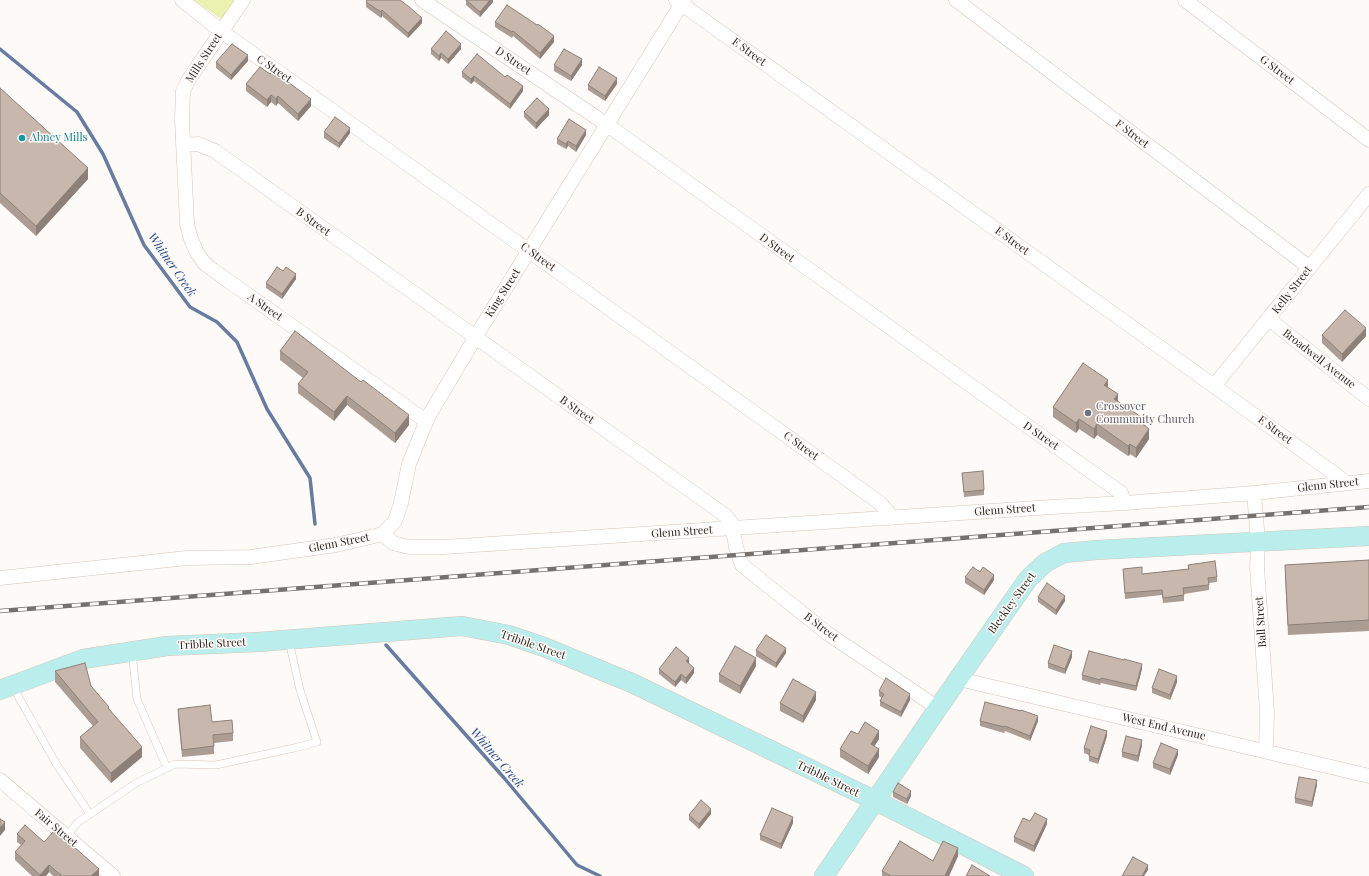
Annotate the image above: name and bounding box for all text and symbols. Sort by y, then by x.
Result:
street label: Mills Street [183,31,225,85]
street label: E Street [729,35,769,69]
street label: D Street [493,44,533,78]
street label: C Street [254,52,294,86]
street label: G Street [1257,53,1297,87]
street label: F Street [1113,117,1151,151]
place label: Abney Mills [30,131,87,145]
marker: Abney Mills [17,133,27,143]
street label: B Street [293,205,333,239]
street label: E Street [992,224,1032,258]
water label: Whitner Creek [145,230,199,300]
street label: D Street [757,231,797,265]
street label: C Street [518,240,558,274]
street label: Kelly Street [1269,264,1315,316]
street label: King Street [483,266,523,320]
street label: A Street [245,290,285,324]
street label: Broadwell Avenue [1280,327,1358,391]
street label: B Street [557,393,597,427]
place label: Crossover Community Church [1096,400,1194,426]
marker: Crossover Community Church [1083,408,1093,418]
street label: E Street [1255,413,1295,447]
street label: D Street [1021,419,1061,453]
street label: C Street [781,429,821,463]
street label: Glenn Street [1297,475,1359,495]
street label: Glenn Street [974,501,1036,519]
street label: Glenn Street [651,523,713,541]
street label: Glenn Street [307,531,371,555]
street label: Bleckley Street [985,570,1039,636]
street label: Ball Street [1253,596,1269,648]
street label: B Street [801,610,841,644]
street label: Tribble Street [499,628,567,662]
street label: Tribble Street [178,636,246,652]
street label: West End Avenue [1121,711,1207,743]
water label: Whitner Creek [467,725,527,791]
street label: Tribble Street [795,758,861,800]
street label: Fair Street [32,806,80,850]

